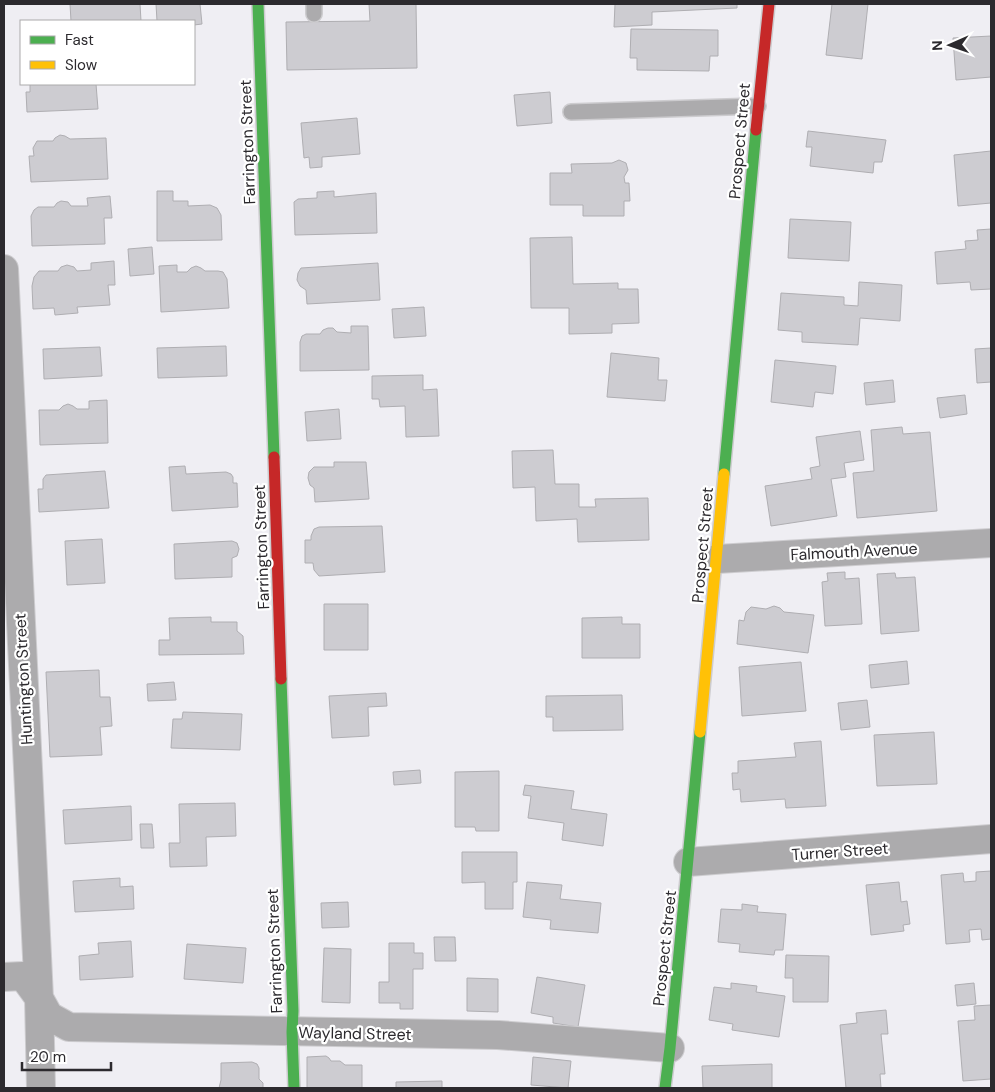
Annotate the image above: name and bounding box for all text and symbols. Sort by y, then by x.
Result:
legend [20,20,195,85]
north arrow [925,20,975,70]
text: Fast [65,30,94,50]
text: N [928,40,946,51]
text: Slow [65,55,98,75]
street label: Farrington Street [235,79,260,205]
street label: Prospect Street [724,82,755,200]
street label: Farrington Street [249,484,274,610]
street label: Prospect Street [687,486,718,604]
street label: Falmouth Avenue [790,538,918,565]
street label: Huntington Street [10,613,37,745]
street label: Turner Street [791,838,889,865]
street label: Farrington Street [262,888,287,1014]
street label: Prospect Street [648,889,681,1007]
street label: Wayland Street [298,1022,412,1045]
scale bar [22,1040,111,1072]
text: 20 m [30,1047,66,1067]

